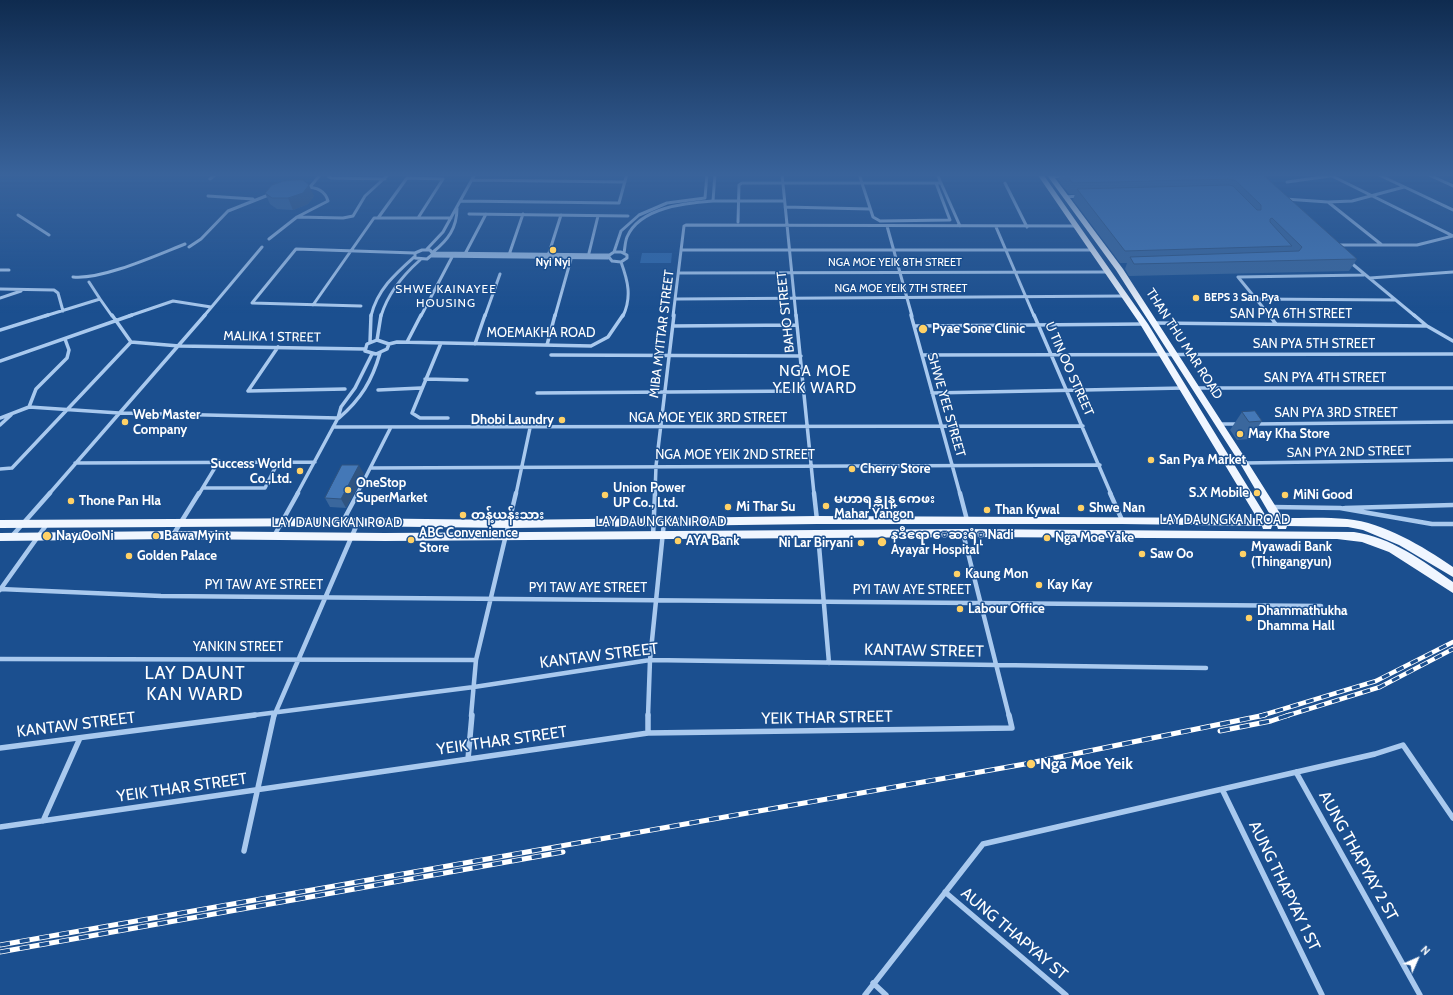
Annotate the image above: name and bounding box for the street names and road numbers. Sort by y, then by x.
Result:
street label: NGA MOE YEIK 8TH STREET [828,256,962,270]
street label: MIBA MYITTAR STREET [646,269,678,399]
street label: BAHO STREET [774,271,798,353]
street label: NGA MOE YEIK 7TH STREET [835,282,967,296]
street label: THAN THU MAR ROAD [1142,286,1226,402]
street label: SAN PYA 6TH STREET [1230,306,1352,322]
street label: U TIN OO STREET [1041,320,1097,418]
street label: MOEMAKHA ROAD [487,325,595,341]
street label: MALIKA 1 STREET [223,328,321,346]
street label: SAN PYA 5TH STREET [1253,336,1375,352]
street label: SHWE YEE STREET [924,351,968,459]
street label: SAN PYA 4TH STREET [1264,370,1386,386]
street label: SAN PYA 3RD STREET [1274,405,1398,421]
street label: NGA MOE YEIK 3RD STREET [629,410,787,426]
street label: SAN PYA 2ND STREET [1287,443,1411,461]
street label: NGA MOE YEIK 2ND STREET [655,447,815,463]
street label: LAY DAUNGKAN ROAD [1160,512,1290,528]
street label: LAY DAUNGKAN ROAD [596,514,726,530]
street label: LAY DAUNGKAN ROAD [272,515,402,531]
street label: PYI TAW AYE STREET [205,577,323,593]
street label: PYI TAW AYE STREET [529,580,647,596]
street label: PYI TAW AYE STREET [853,582,971,598]
street label: YANKIN STREET [193,639,283,655]
street label: KANTAW STREET [538,639,660,673]
street label: KANTAW STREET [864,640,984,662]
street label: YEIK THAR STREET [761,707,893,729]
street label: KANTAW STREET [15,708,137,742]
street label: YEIK THAR STREET [436,722,568,760]
street label: YEIK THAR STREET [116,769,248,807]
street label: AUNG THAPYAY 2 ST [1314,788,1402,924]
street label: AUNG THAPYAY 1 ST [1244,818,1324,954]
street label: AUNG THAPYAY ST [957,884,1071,984]

